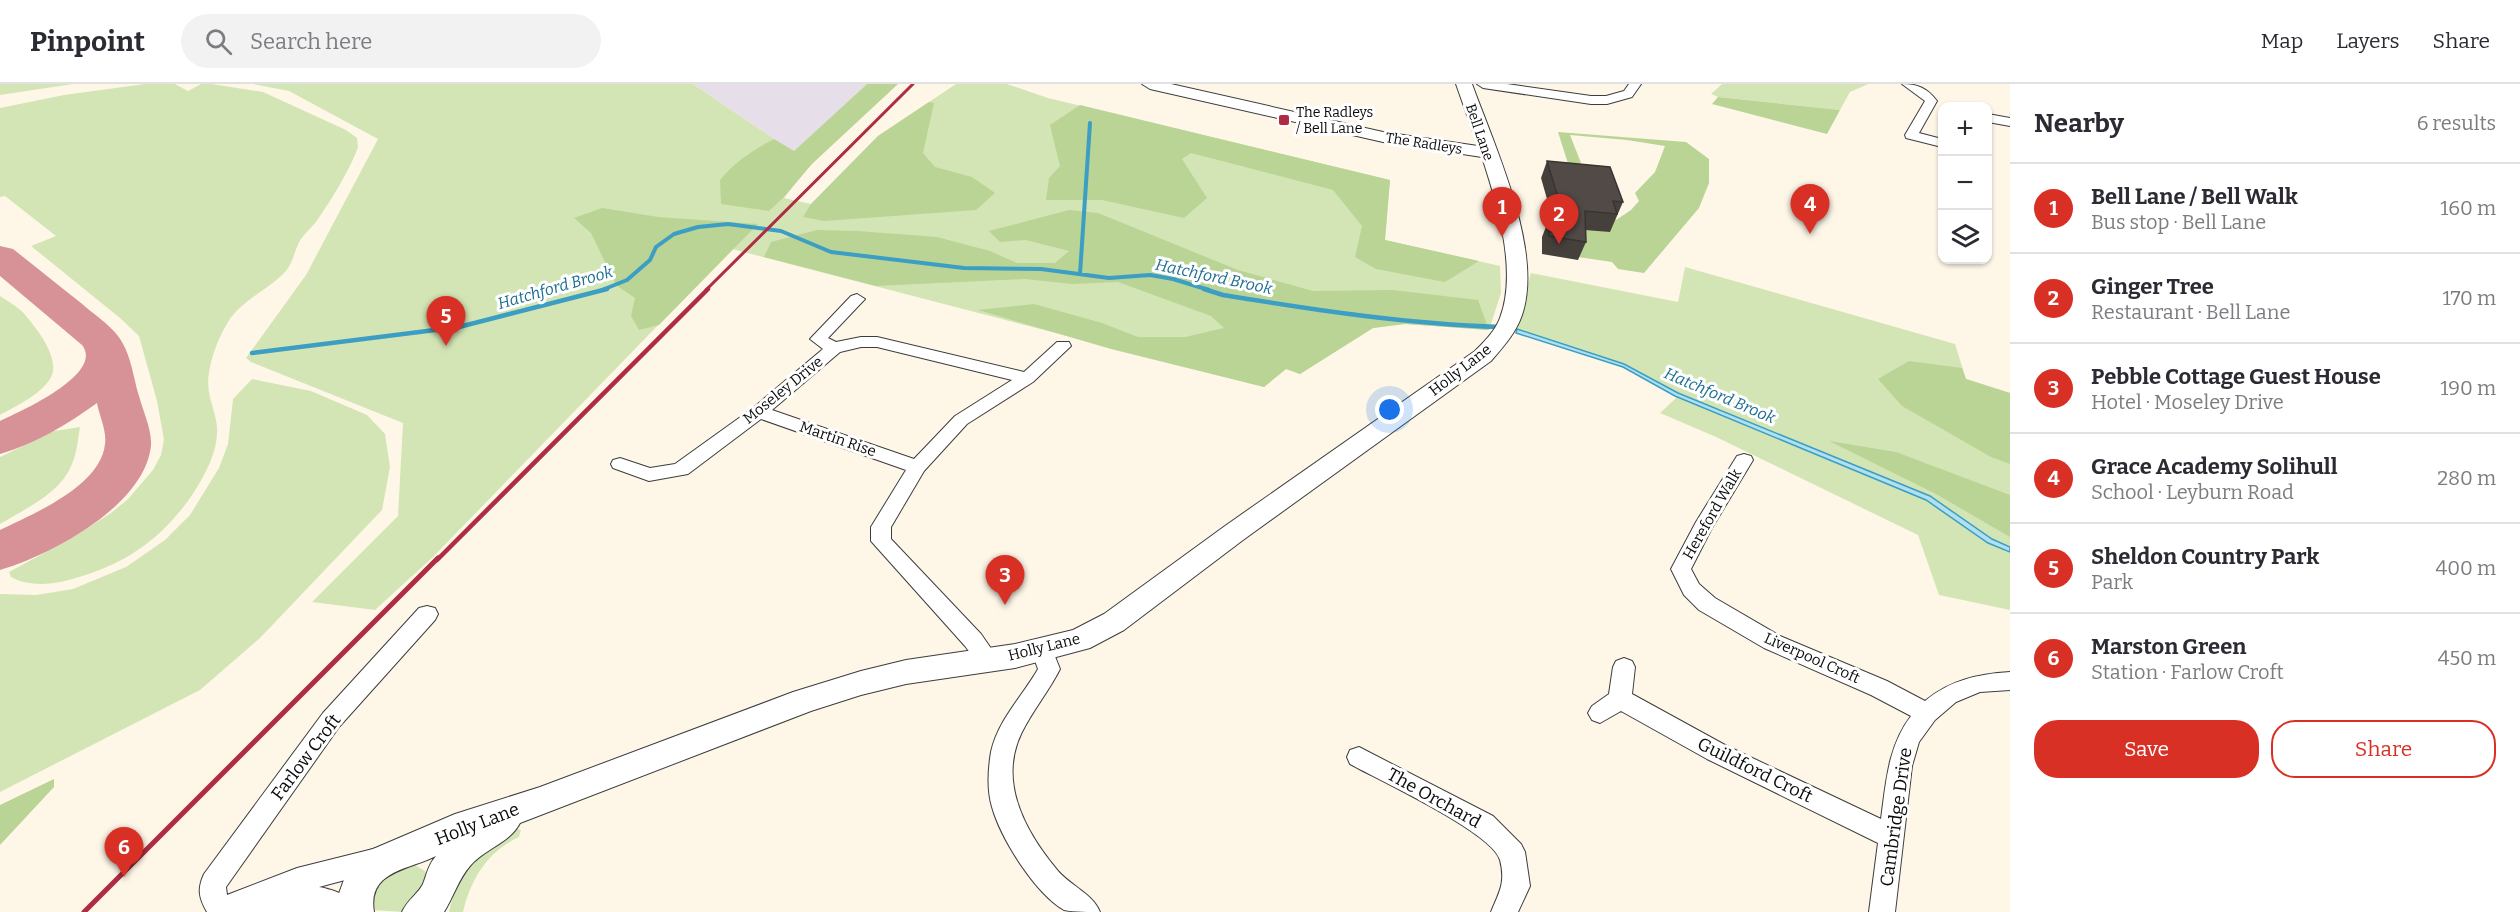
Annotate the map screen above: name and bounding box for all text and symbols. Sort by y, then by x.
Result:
search box [181,14,601,68]
text: Pinpoint [30,25,145,58]
icon: search [202,25,235,58]
text: Search here [250,28,372,55]
text: Map [2261,28,2303,54]
text: Layers [2336,28,2400,54]
text: Share [2433,28,2490,54]
street label: Bell Lane [1462,101,1497,163]
map controls [1938,102,1992,264]
button: + [1938,102,1992,156]
place label: The Radleys / Bell Lane [1296,104,1373,137]
text: Nearby [2034,108,2124,139]
text: 6 results [2417,111,2496,135]
marker: The Radleys / Bell Lane [1277,113,1291,127]
street label: The Radleys [1384,129,1463,158]
button: − [1938,156,1992,210]
text: Bell Lane / Bell Walk [2091,183,2298,210]
pin: 4 [1790,184,1830,234]
pin: 1 [1482,188,1522,237]
pin: 2 [1540,194,1578,244]
text: 1 [2049,196,2058,220]
text: 160 m [2440,196,2496,220]
button: layers [1938,210,1992,264]
text: Bus stop · Bell Lane [2091,210,2266,234]
water label: Hatchford Brook [1154,255,1274,298]
water label: Hatchford Brook [495,262,615,313]
text: Ginger Tree [2091,273,2214,300]
text: 2 [2048,286,2059,310]
text: 170 m [2443,286,2496,310]
pin: 5 [426,296,466,346]
text: Restaurant · Bell Lane [2091,300,2290,324]
street label: Holly Lane [1425,340,1495,400]
street label: Moseley Drive [740,352,826,428]
water label: Hatchford Brook [1661,363,1779,428]
text: Pebble Cottage Guest House [2091,363,2381,390]
text: 3 [2048,376,2059,400]
text: 190 m [2440,376,2496,400]
text: Hotel · Moseley Drive [2091,390,2284,414]
your location [1375,395,1404,424]
street label: Martin Rise [797,417,879,461]
text: Grace Academy Solihull [2091,453,2337,480]
street label: Hereford Walk [1679,465,1745,562]
text: 4 [2047,466,2060,490]
text: 280 m [2437,466,2496,490]
text: School · Leyburn Road [2091,480,2294,504]
text: Sheldon Country Park [2091,543,2319,570]
pin: 3 [986,556,1024,605]
text: 5 [2048,556,2059,580]
text: 400 m [2436,556,2496,580]
text: Park [2091,570,2133,594]
street label: Holly Lane [1006,629,1082,665]
street label: Liverpool Croft [1761,629,1863,687]
text: Marston Green [2091,633,2246,660]
text: 6 [2048,646,2059,670]
text: 450 m [2438,646,2496,670]
text: Station · Farlow Croft [2091,660,2284,684]
street label: Farlow Croft [266,709,346,804]
button: Save [2034,720,2259,778]
button: Share [2271,720,2496,778]
street label: Guildford Croft [1694,733,1817,808]
street label: Cambridge Drive [1875,746,1917,888]
street label: The Orchard [1383,763,1485,833]
street label: Holly Lane [432,798,522,850]
pin: 6 [104,828,144,877]

